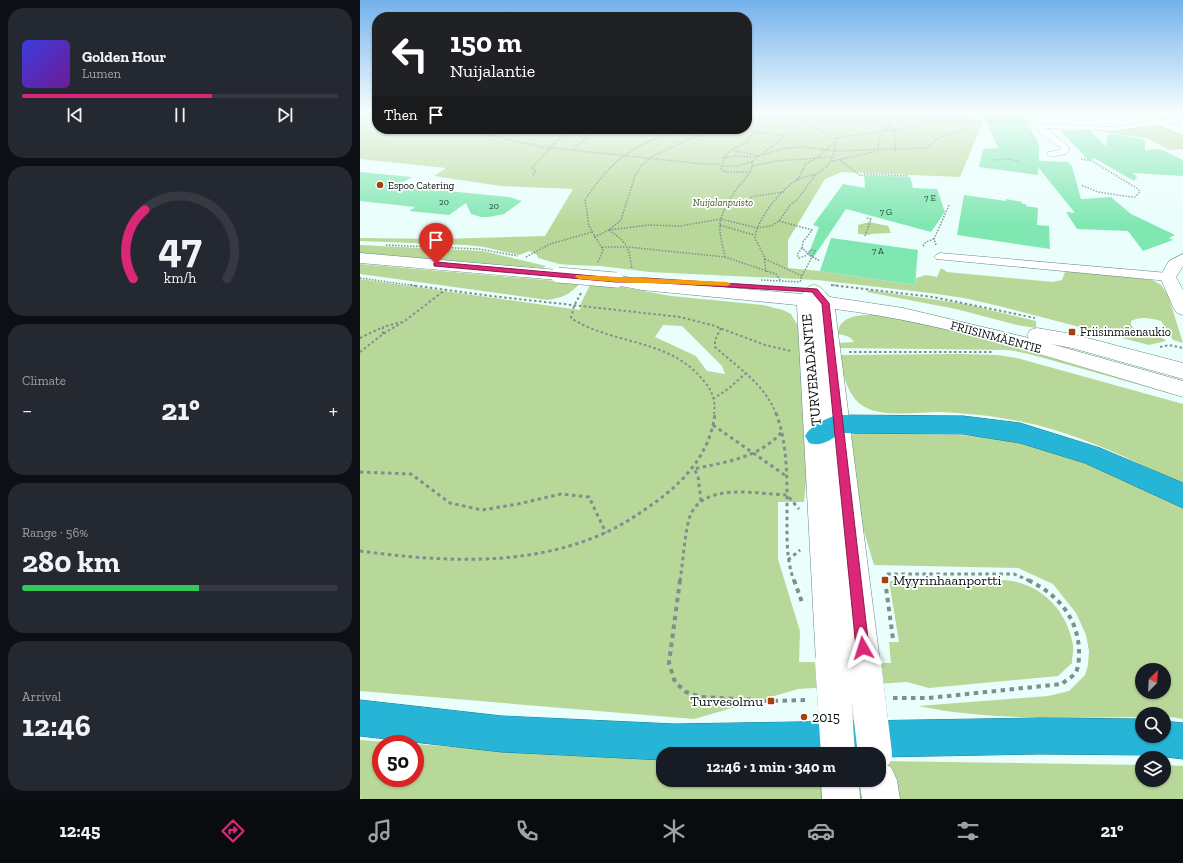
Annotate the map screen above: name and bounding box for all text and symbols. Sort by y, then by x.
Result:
text: 150 m [450,26,522,59]
icon: left [384,28,436,80]
text: Golden Hour [82,48,166,66]
text: Nuijalantie [450,60,535,82]
text: Lumen [82,66,121,81]
icon: previous [64,104,86,126]
icon: pause [169,104,191,126]
icon: next [274,104,296,126]
icon: arrive [425,104,447,126]
text: Then [384,106,417,124]
marker: Espoo Catering [375,180,385,190]
place label: Espoo Catering [388,180,455,192]
house number: 7 E [924,193,936,203]
house number: 20 [439,197,449,207]
park label: Nuijalanpuisto [693,197,753,209]
house number: 20 [489,201,499,211]
house number: 7 G [880,207,892,217]
text: 47 [158,223,202,273]
pin [419,223,453,264]
icon: arrive [425,229,447,251]
house number: 7 A [872,246,884,256]
text: km/h [164,270,196,287]
street label: TURVERADANTIE [798,313,825,427]
street label: FRIISINMÄENTIE [949,318,1043,356]
place label: Friisinmäenaukio [1080,325,1171,339]
marker: Friisinmäenaukio [1067,327,1077,337]
text: Climate [22,373,66,388]
text: 21° [161,392,200,428]
text: − [22,397,32,424]
text: + [329,397,338,424]
text: Range · 56% [22,525,88,540]
text: 280 km [22,544,120,580]
place label: Myyrinhaanportti [893,572,1002,589]
marker: Myyrinhaanportti [880,575,890,585]
position arrow [842,627,884,669]
north arrow [1135,663,1171,699]
map controls [1135,663,1171,787]
text: Arrival [22,689,61,704]
place label: Turvesolmu [690,693,763,710]
marker: Turvesolmu [766,696,776,706]
button: search [1135,707,1171,743]
text: 12:46 [22,708,91,744]
place label: 2015 [812,709,840,726]
marker: 2015 [799,712,809,722]
speed limit sign: 50 [372,735,424,787]
button: layers [1135,751,1171,787]
text: 12:46 · 1 min · 340 m [706,758,836,776]
icon: directions [219,817,247,845]
icon: music [366,817,394,845]
icon: phone [513,817,541,845]
icon: climate [660,817,688,845]
icon: car [807,817,835,845]
icon: filters [954,817,982,845]
text: 12:45 [59,820,100,842]
text: 21° [1100,820,1124,842]

